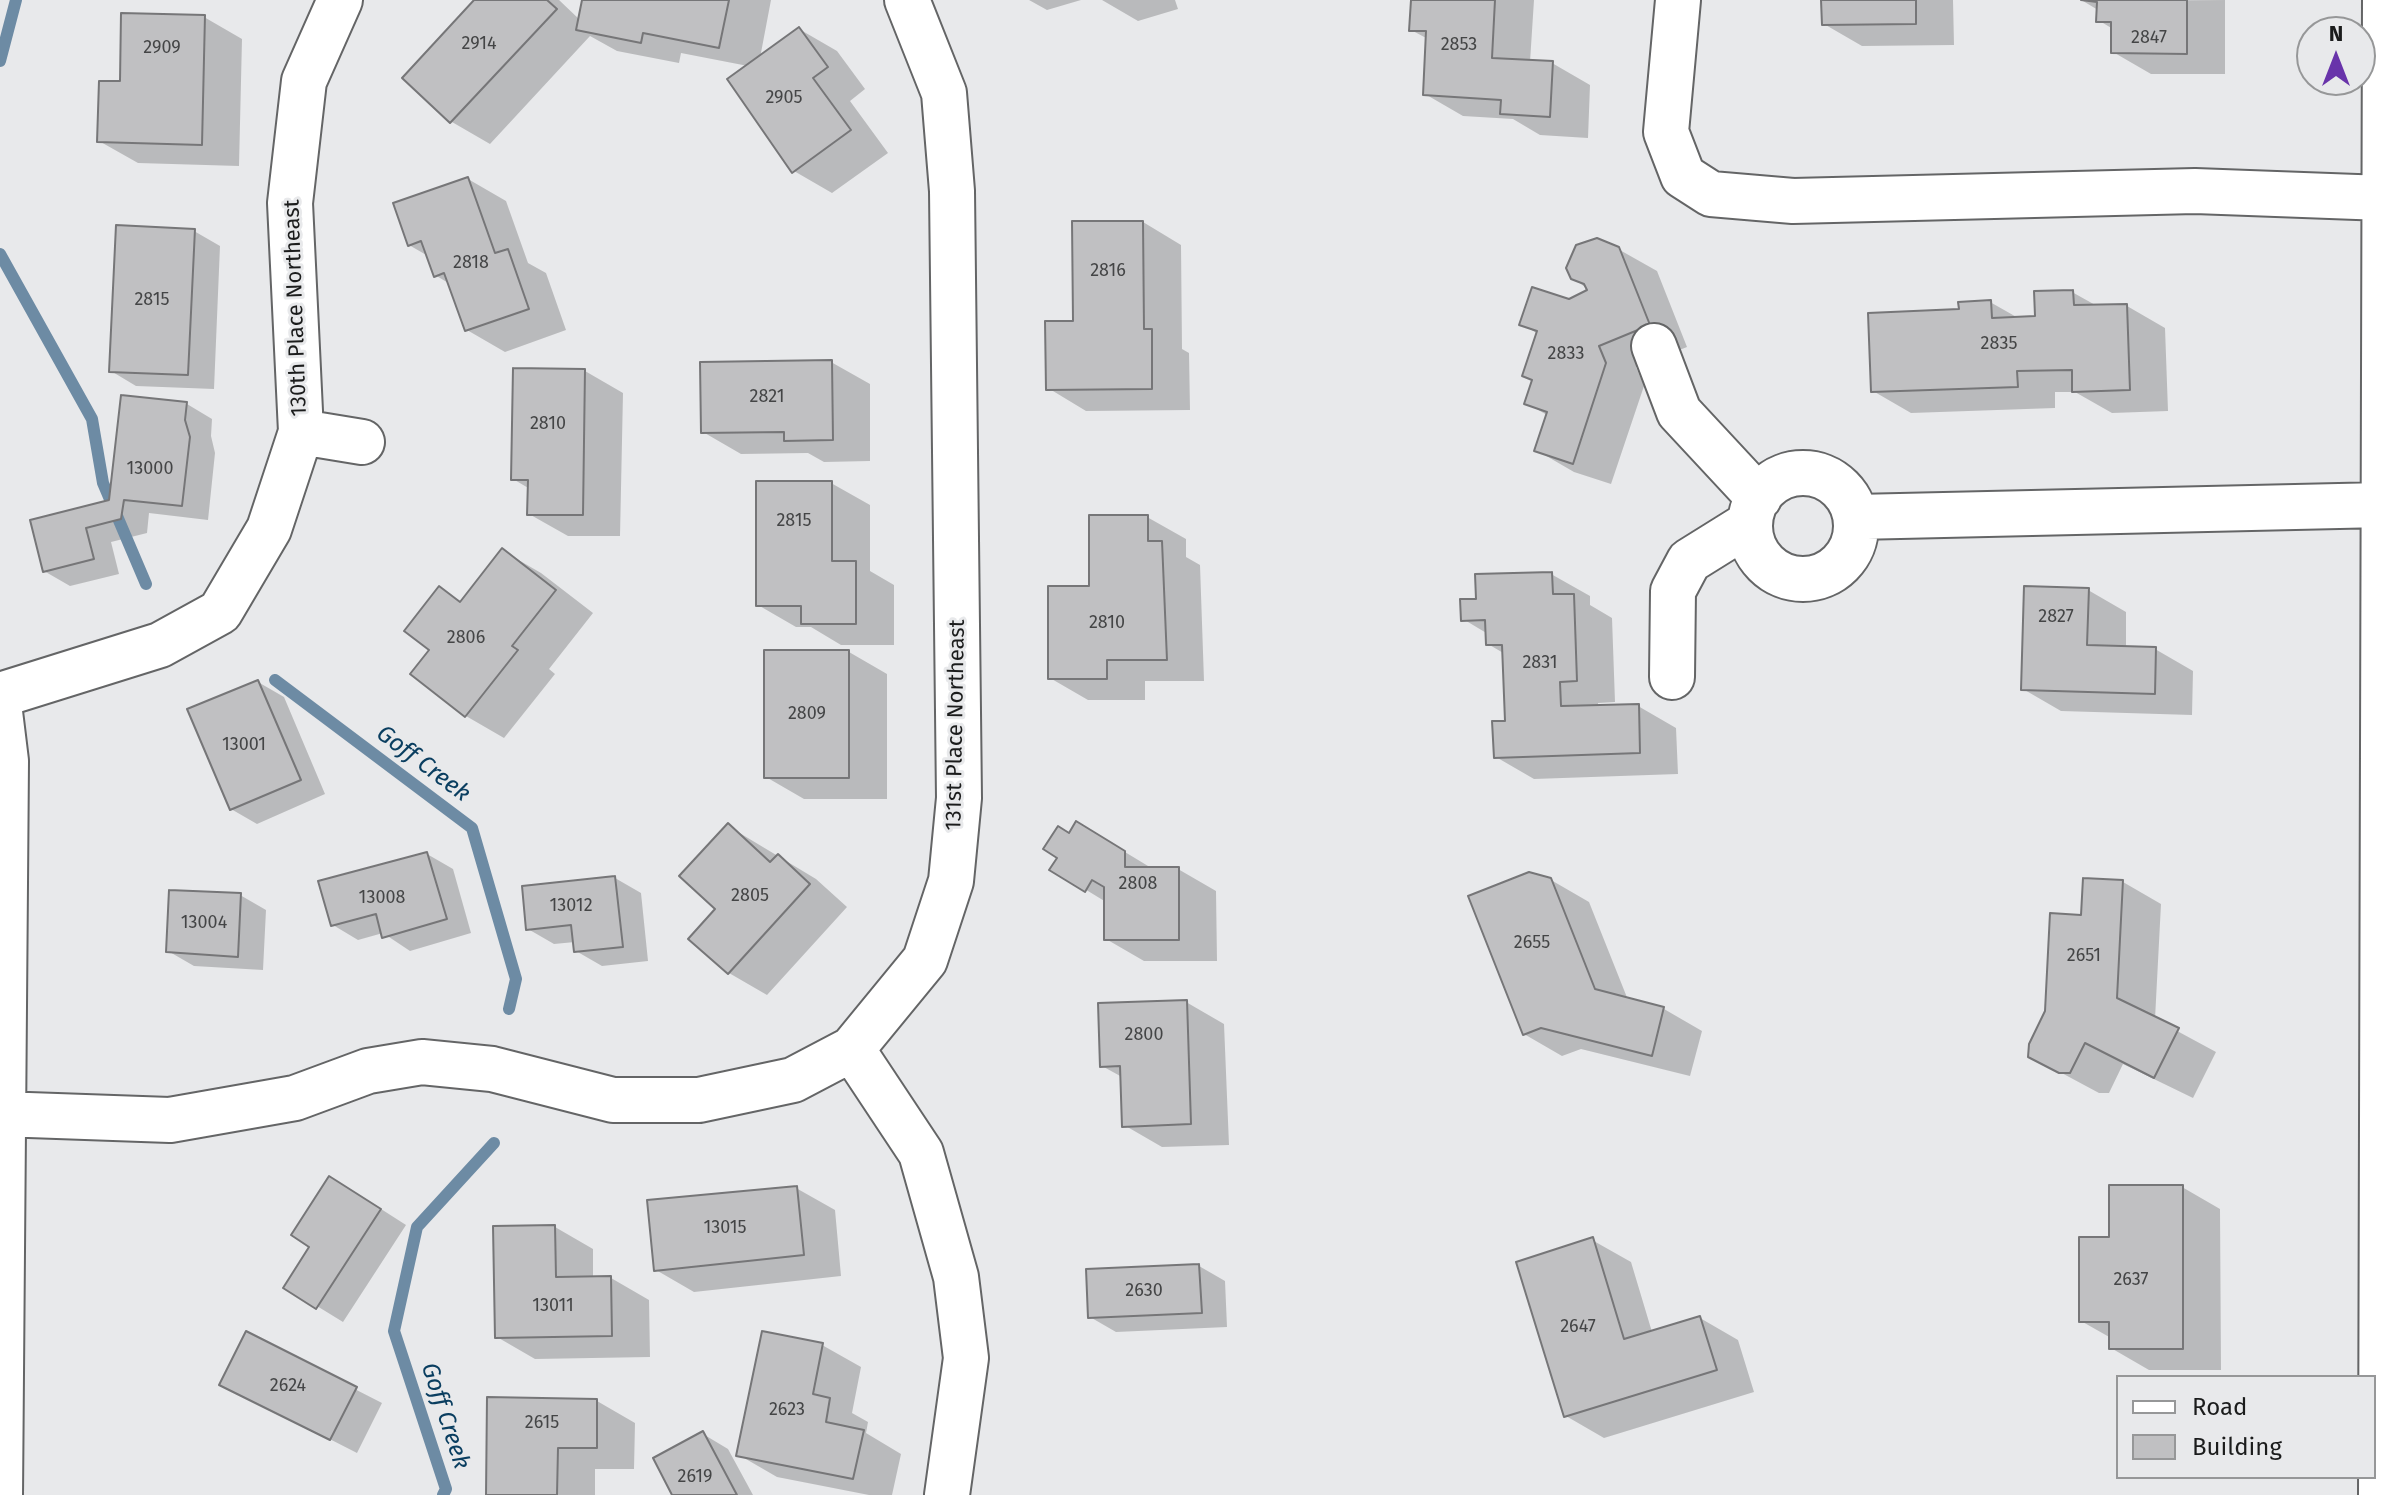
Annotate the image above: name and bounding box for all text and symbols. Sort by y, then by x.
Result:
north arrow [2296,16,2376,96]
text: N [2329,20,2343,47]
house number: 2847 [2131,27,2167,49]
house number: 2914 [461,33,497,55]
house number: 2853 [1441,34,1477,56]
house number: 2909 [143,37,181,59]
house number: 2905 [765,87,803,109]
street label: 130th Place Northeast [279,199,313,417]
house number: 2818 [453,252,489,274]
house number: 2816 [1090,260,1126,282]
house number: 2815 [134,289,170,311]
house number: 2835 [1981,333,2017,355]
house number: 2833 [1548,343,1584,365]
house number: 2821 [750,386,784,408]
house number: 2810 [530,413,566,435]
house number: 13000 [127,458,173,480]
house number: 2815 [776,510,812,532]
house number: 2827 [2038,606,2074,628]
house number: 2810 [1089,612,1125,634]
street label: 131st Place Northeast [941,619,971,831]
house number: 2806 [447,627,485,649]
house number: 2831 [1522,652,1558,674]
house number: 2809 [788,703,826,725]
water label: Goff Creek [370,719,476,809]
house number: 13001 [222,734,266,756]
house number: 2808 [1119,873,1157,895]
house number: 2805 [731,885,769,907]
house number: 13008 [359,887,405,909]
house number: 13012 [549,895,593,917]
house number: 13004 [181,912,227,934]
house number: 2655 [1514,932,1550,954]
house number: 2651 [2067,945,2101,967]
house number: 2800 [1125,1024,1163,1046]
house number: 13015 [703,1217,747,1239]
house number: 2637 [2113,1269,2149,1291]
house number: 2630 [1125,1280,1163,1302]
house number: 13011 [532,1295,574,1317]
house number: 2647 [1560,1316,1596,1338]
water label: Goff Creek [414,1359,476,1473]
house number: 2624 [270,1375,306,1397]
legend [2116,1375,2376,1479]
text: Road [2192,1393,2247,1421]
house number: 2623 [769,1399,805,1421]
house number: 2615 [525,1412,559,1434]
text: Building [2192,1433,2282,1461]
house number: 2619 [678,1466,712,1488]

